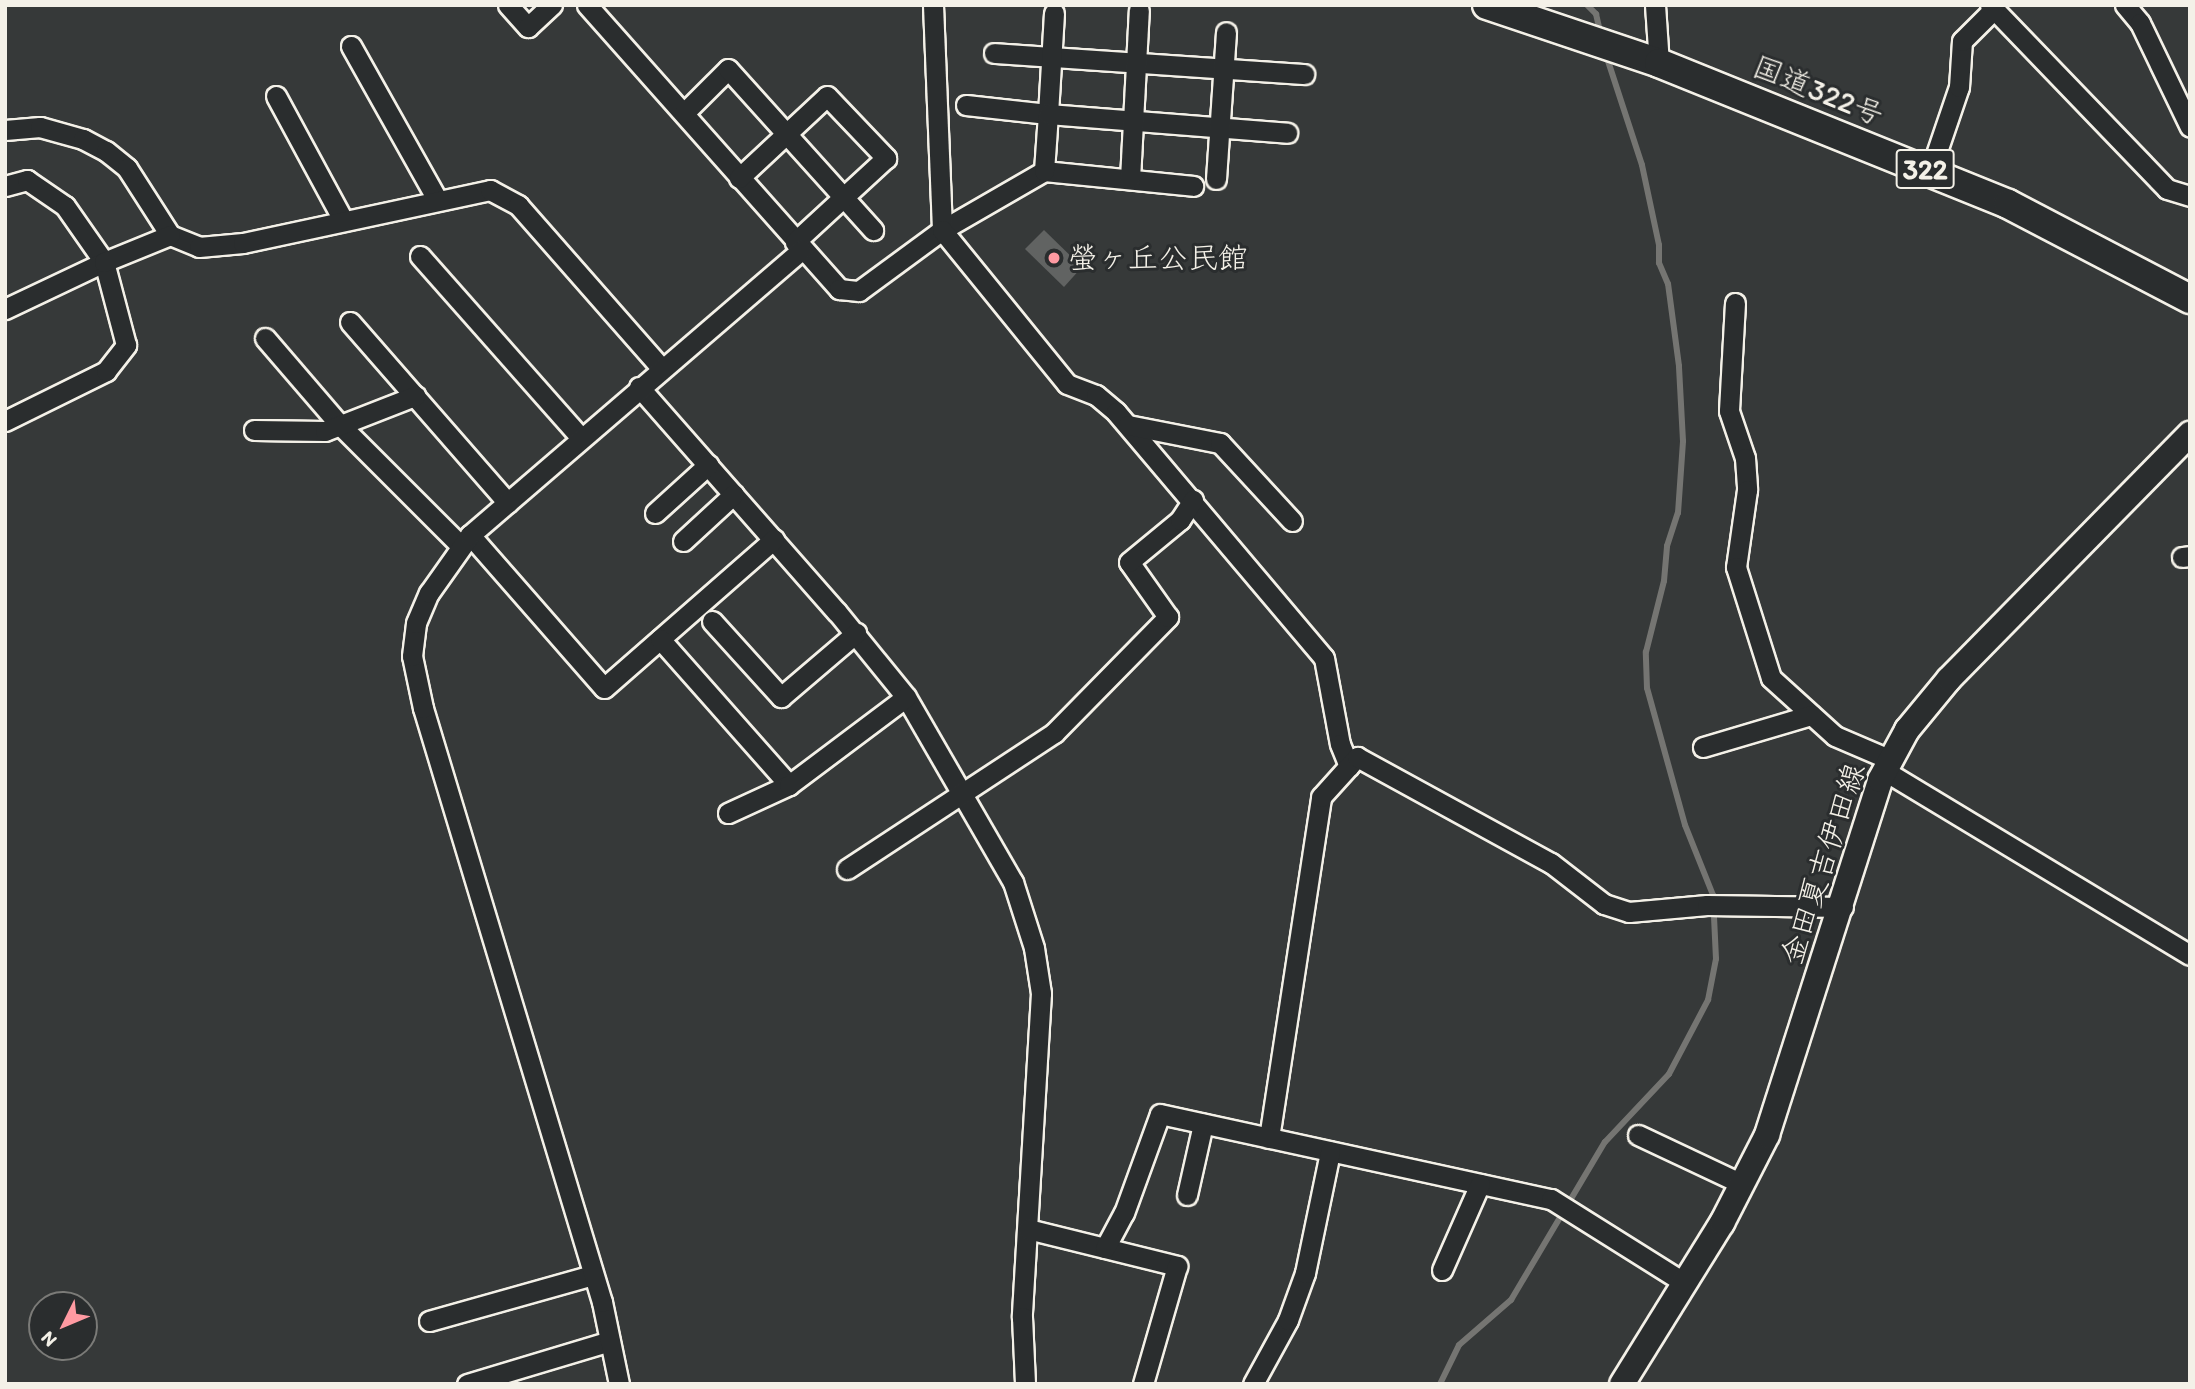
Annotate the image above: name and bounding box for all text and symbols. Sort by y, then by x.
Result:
street label: 国道322号 [1747,48,1889,134]
road number: 322 [1895,144,1955,194]
place label: 螢ヶ丘公民館 [1068,240,1248,276]
marker: 螢ヶ丘公民館 [1046,250,1062,266]
street label: 金田夏吉伊田線 [1773,759,1873,969]
north arrow [28,1291,98,1361]
text: N [36,1327,62,1352]

